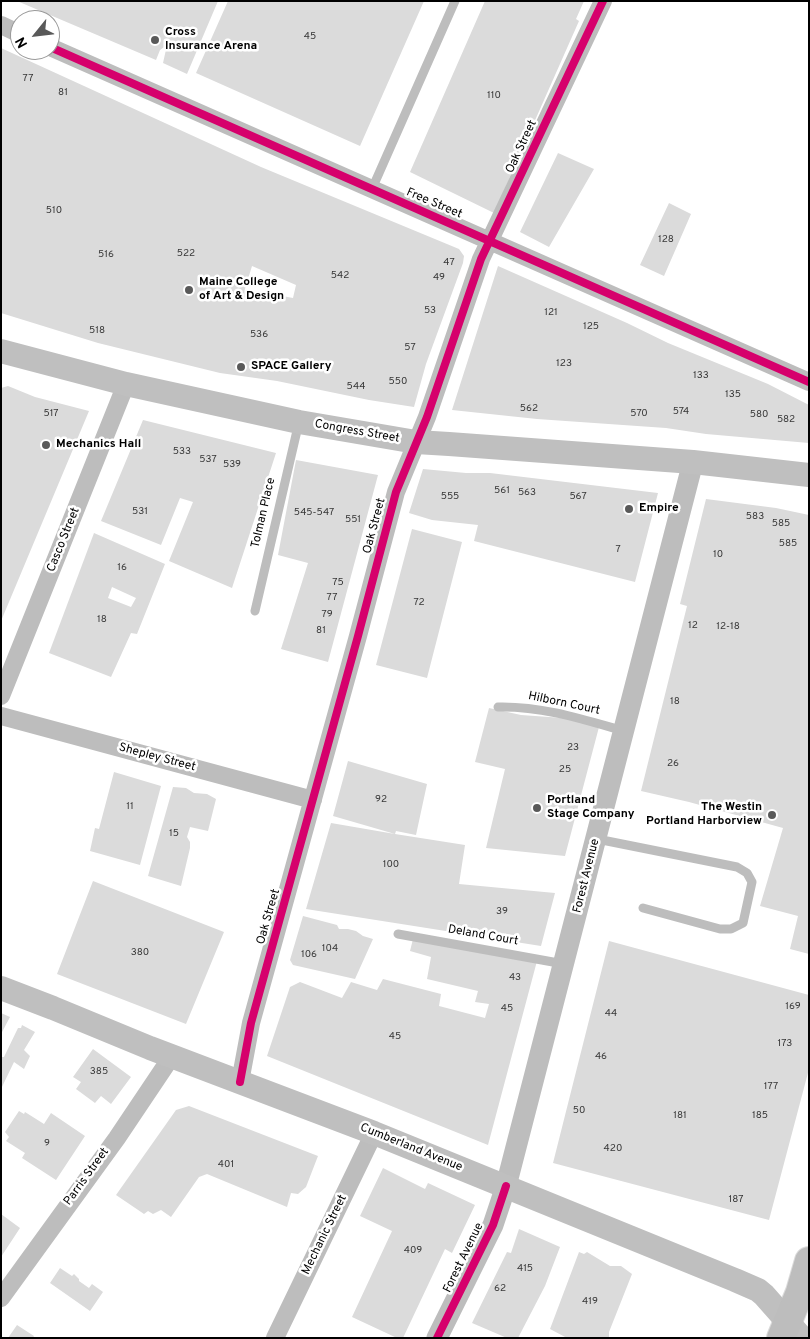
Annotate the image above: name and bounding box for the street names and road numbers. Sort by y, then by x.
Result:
street label: Oak Street [503,118,541,176]
street label: Free Street [404,186,464,222]
street label: Congress Street [313,417,401,447]
street label: Tolman Place [249,476,279,550]
street label: Oak Street [361,497,389,555]
street label: Casco Street [45,506,83,574]
street label: Hilborn Court [527,689,601,719]
street label: Shepley Street [117,741,197,775]
street label: Forest Avenue [571,837,603,915]
street label: Oak Street [254,888,284,946]
street label: Deland Court [447,923,519,949]
street label: Cumberland Avenue [358,1121,464,1175]
street label: Parris Street [61,1145,113,1209]
street label: Mechanic Street [299,1193,351,1277]
street label: Forest Avenue [441,1221,487,1295]

